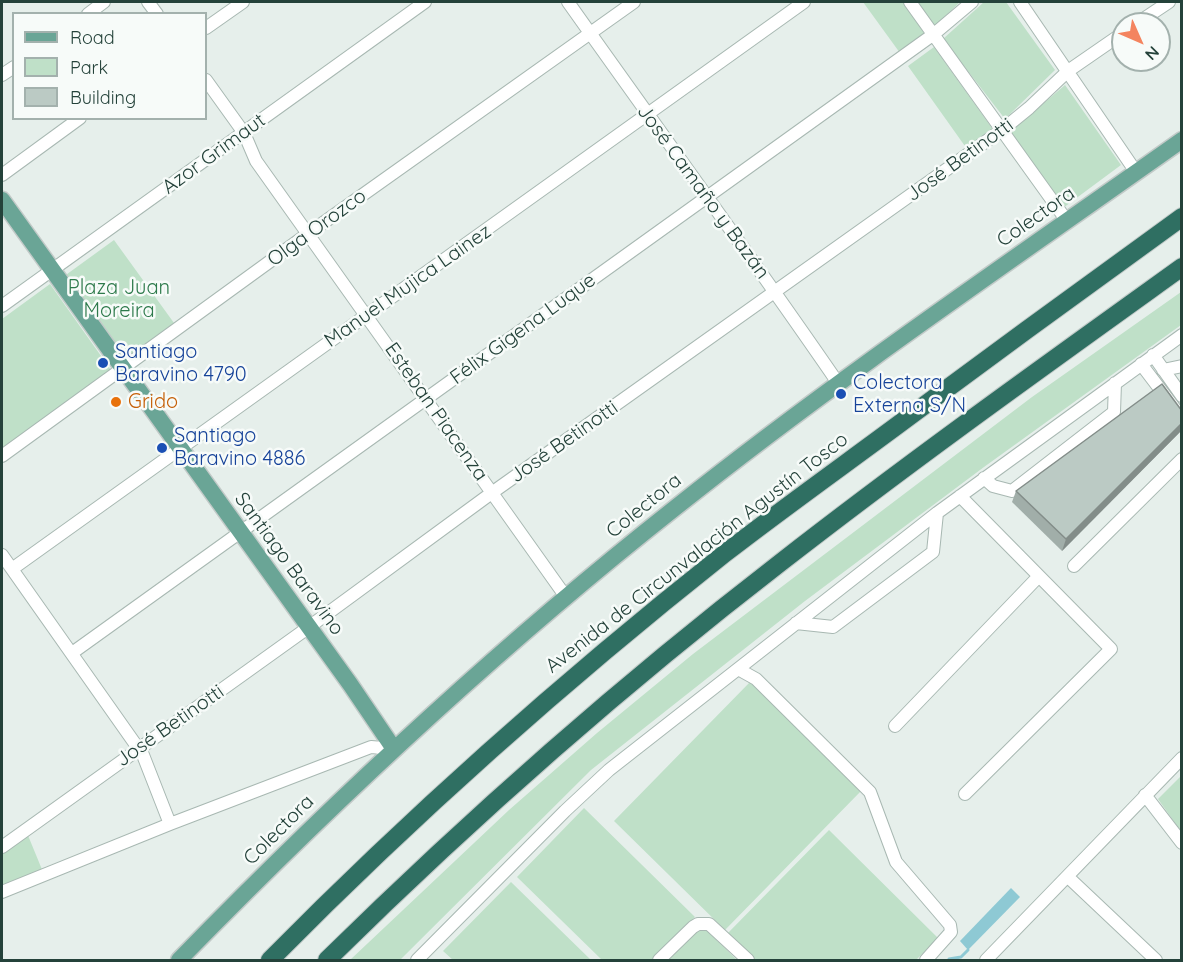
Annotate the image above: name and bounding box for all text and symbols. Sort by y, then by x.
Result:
legend [12,12,207,120]
north arrow [1111,12,1171,72]
text: Road [70,26,115,49]
text: N [1141,42,1164,65]
text: Park [70,56,108,79]
text: Building [70,86,136,109]
street label: José Camaño y Bazán [632,100,774,284]
street label: Azor Grimaut [158,109,270,199]
street label: José Betinotti [902,113,1018,207]
street label: Colectora [992,181,1080,253]
street label: Olga Orozco [263,184,371,272]
street label: Manuel Mujica Lainez [320,219,496,353]
street label: Félix Gigena Luque [446,268,600,390]
park label: Plaza Juan Moreira [68,276,170,323]
street label: Esteban Piacenza [379,338,493,486]
place label: Santiago Baravino 4790 [115,340,247,387]
marker: Santiago Baravino 4790 [96,356,110,370]
place label: Colectora Externa S/N [853,371,966,418]
marker: Colectora Externa S/N [834,387,848,401]
place label: Grido [128,390,178,414]
marker: Grido [109,395,123,409]
street label: José Betinotti [505,396,623,488]
place label: Santiago Baravino 4886 [174,424,305,471]
street label: Avenida de Circunvalación Agustín Tosco [541,427,853,679]
marker: Santiago Baravino 4886 [155,441,169,455]
street label: Colectora [602,468,686,544]
street label: Santiago Baravino [229,488,349,640]
street label: José Betinotti [111,680,229,772]
street label: Colectora [239,790,319,870]

